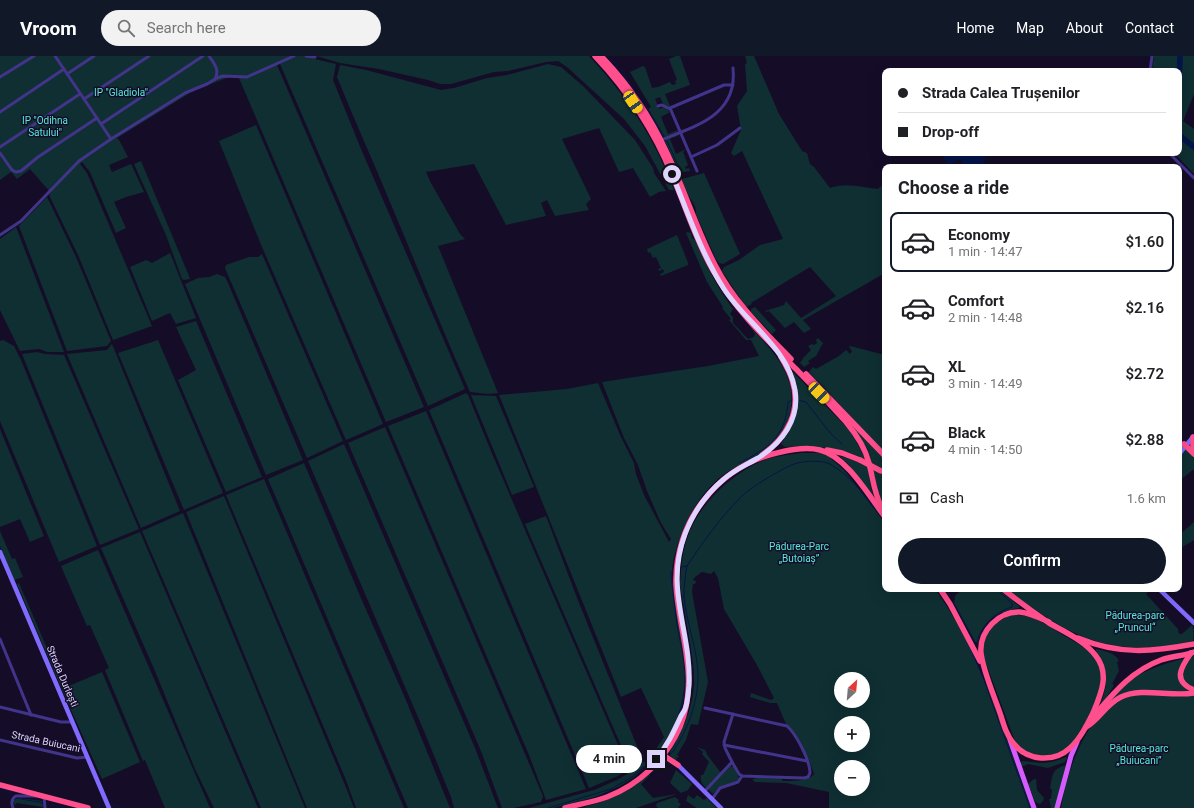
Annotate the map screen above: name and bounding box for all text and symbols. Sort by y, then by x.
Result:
search box [101,10,381,46]
text: Vroom [20,17,77,40]
icon: search [115,17,137,39]
text: Search here [147,19,226,37]
text: Home [956,20,994,36]
text: Map [1016,20,1044,36]
text: About [1066,20,1103,36]
text: Contact [1125,20,1174,36]
text: Strada Calea Trușenilor [922,84,1080,102]
park label: IP "Gladiola" [94,87,148,98]
car [621,89,645,115]
park label: IP "Odihna Satului" [22,115,68,138]
text: Drop-off [922,123,979,141]
route start [663,165,681,183]
text: Choose a ride [898,177,1009,198]
icon: car [900,224,936,260]
text: Economy [948,226,1010,244]
text: $1.60 [1125,233,1164,251]
text: 1 min · 14:47 [948,244,1023,259]
icon: car [900,290,936,326]
text: Comfort [948,292,1004,310]
text: $2.16 [1125,299,1164,317]
text: 2 min · 14:48 [948,310,1023,325]
icon: car [900,356,936,392]
text: XL [948,358,966,376]
text: $2.72 [1125,365,1164,383]
text: 3 min · 14:49 [948,376,1023,391]
car [806,380,832,406]
icon: car [900,422,936,458]
text: Black [948,424,985,442]
text: $2.88 [1125,431,1164,449]
text: 4 min · 14:50 [948,442,1023,457]
icon: cash [898,487,920,509]
text: Cash [930,489,964,507]
text: 1.6 km [1127,491,1166,506]
button: Confirm [898,538,1166,584]
park label: Pădurea-Parc „Butoiaș” [769,541,829,565]
park label: Pădurea-parc „Pruncul“ [1105,610,1165,633]
street label: Strada Durlești [44,644,80,709]
north arrow [834,672,870,708]
map controls [834,672,870,796]
button: + [834,716,870,752]
street label: Strada Buiucani [11,729,81,754]
park label: Pădurea-parc „Buiucani” [1109,743,1169,766]
callout: 4 min [576,745,642,773]
route end [647,750,665,768]
text: 4 min [593,751,625,766]
button: − [834,760,870,796]

